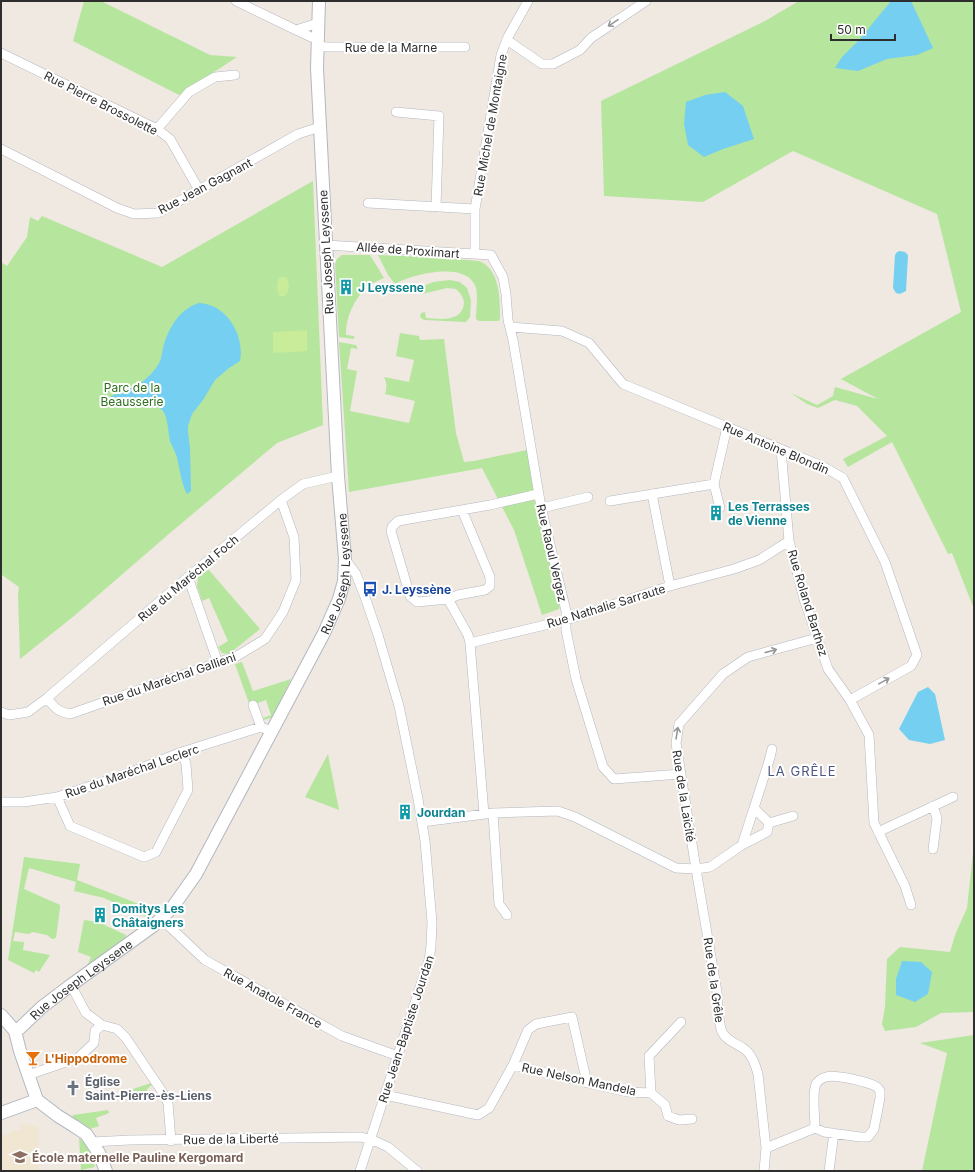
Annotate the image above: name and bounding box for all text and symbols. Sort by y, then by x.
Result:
scale bar [831,16,895,42]
one-way arrow [608,19,619,27]
text: 50 m [837,22,866,37]
street label: Rue de la Marne [345,40,437,55]
street label: Rue Michel de Montaigne [470,53,510,197]
street label: Rue Pierre Brossolette [42,68,160,138]
street label: Rue Jean Gagnant [155,155,255,217]
street label: Rue Joseph Leyssene [315,189,337,315]
street label: Allée de Proximart [356,239,460,261]
building icon: J Leyssene [337,278,355,296]
place label: J Leyssene [358,280,424,295]
park label: Parc de la Beausserie [100,380,164,409]
street label: Rue Antoine Blondin [720,419,832,477]
place label: Les Terrasses de Vienne [728,499,810,528]
street label: Rue Raoul Vergez [533,503,571,603]
building icon: Les Terrasses de Vienne [707,504,725,522]
street label: Rue Joseph Leyssene [317,512,353,637]
street label: Rue du Maréchal Foch [135,532,241,624]
street label: Rue Roland Barthez [785,548,831,658]
bus stop icon: J. Leyssène [361,580,379,598]
street label: Rue Nathalie Sarraute [545,581,667,631]
place label: J. Leyssène [382,582,451,597]
one-way arrow [764,647,777,654]
street label: Rue du Maréchal Gallieni [100,649,238,709]
one-way arrow [878,677,890,685]
one-way arrow [673,727,681,740]
street label: Rue du Maréchal Leclerc [63,741,201,801]
street label: Rue de la Laïcité [669,749,699,843]
district label: LA GRÊLE [767,763,837,779]
building icon: Jourdan [396,803,414,821]
place label: Jourdan [417,805,465,820]
place label: Domitys Les Châtaigners [112,901,185,930]
building icon: Domitys Les Châtaigners [91,906,109,924]
street label: Rue Joseph Leyssene [26,936,135,1022]
street label: Rue de la Grêle [701,936,727,1024]
street label: Rue Jean-Baptiste Jourdan [375,953,437,1105]
street label: Rue Anatole France [221,965,325,1031]
bar icon: L'Hippodrome [24,1049,42,1067]
place label: L'Hippodrome [45,1051,127,1066]
street label: Rue Nelson Mandela [520,1060,638,1098]
place label: Église Saint-Pierre-ès-Liens [85,1074,212,1103]
church icon: Église Saint-Pierre-ès-Liens [64,1079,82,1097]
street label: Rue de la Liberté [183,1131,279,1147]
school or university icon: École maternelle Pauline Kergomard [11,1148,29,1166]
place label: École maternelle Pauline Kergomard [32,1150,243,1165]

